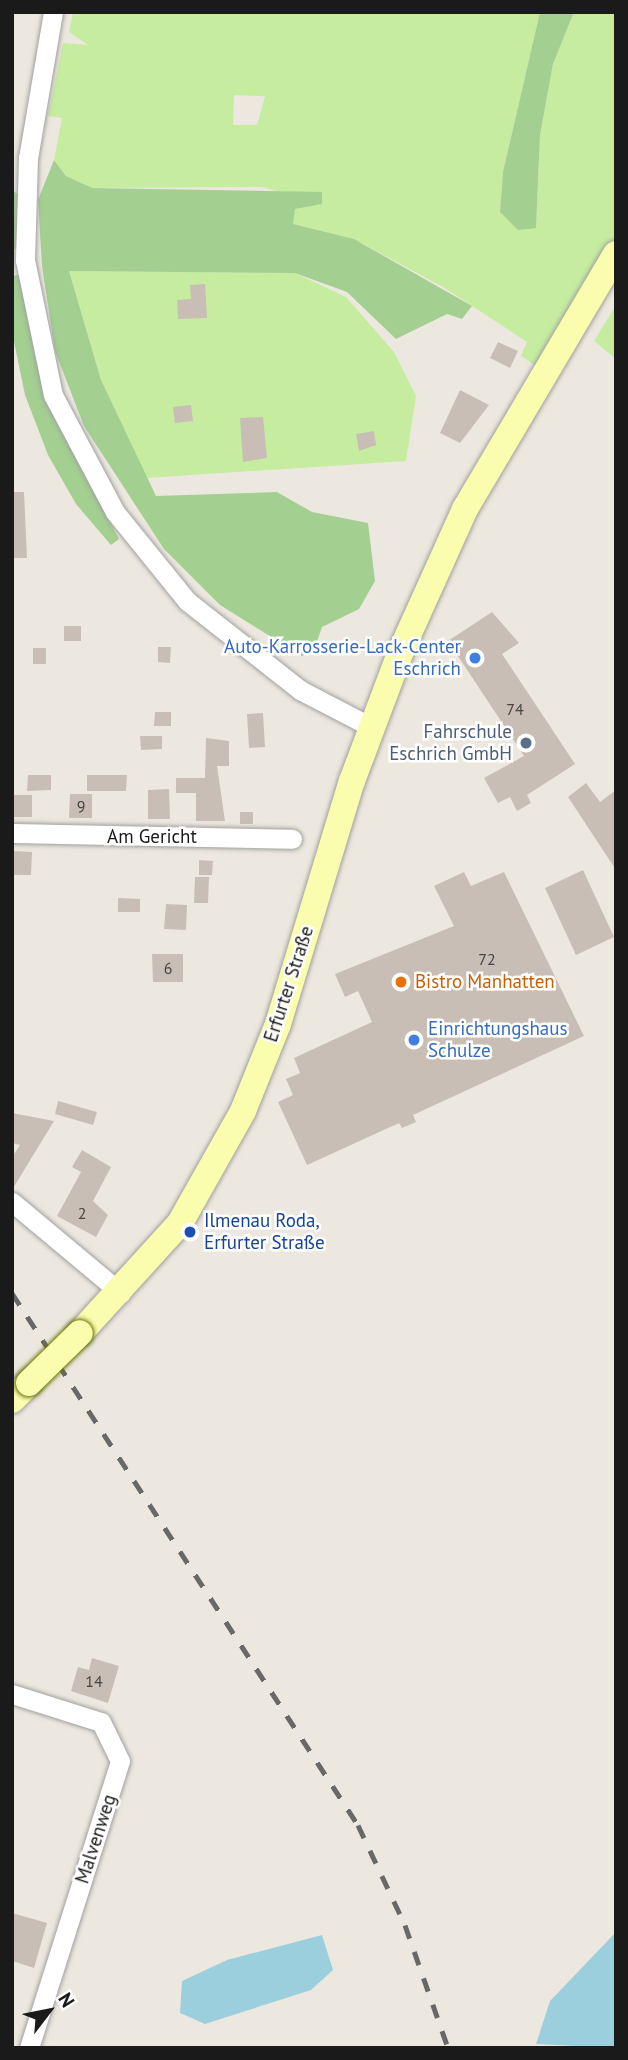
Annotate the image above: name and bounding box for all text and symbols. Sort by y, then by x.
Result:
place label: Auto-Karrosserie-Lack-Center Eschrich [224,636,461,680]
marker: Auto-Karrosserie-Lack-Center Eschrich [467,650,483,666]
house number: 74 [506,699,524,719]
place label: Fahrschule Eschrich GmbH [389,721,512,765]
marker: Fahrschule Eschrich GmbH [518,735,534,751]
house number: 9 [77,796,85,816]
street label: Am Gericht [107,826,197,848]
street label: Erfurter Straße [260,923,318,1045]
house number: 72 [478,949,496,969]
house number: 6 [164,958,172,978]
place label: Bistro Manhatten [415,971,555,993]
marker: Bistro Manhatten [393,974,409,990]
place label: Einrichtungshaus Schulze [428,1018,568,1062]
marker: Einrichtungshaus Schulze [406,1032,422,1048]
house number: 2 [78,1203,86,1223]
place label: Ilmenau Roda, Erfurter Straße [204,1210,325,1254]
marker: Ilmenau Roda, Erfurter Straße [182,1224,198,1240]
house number: 14 [85,1671,103,1691]
street label: Malvenweg [71,1792,121,1886]
north arrow [14,1976,84,2046]
text: N [53,1988,80,2012]

